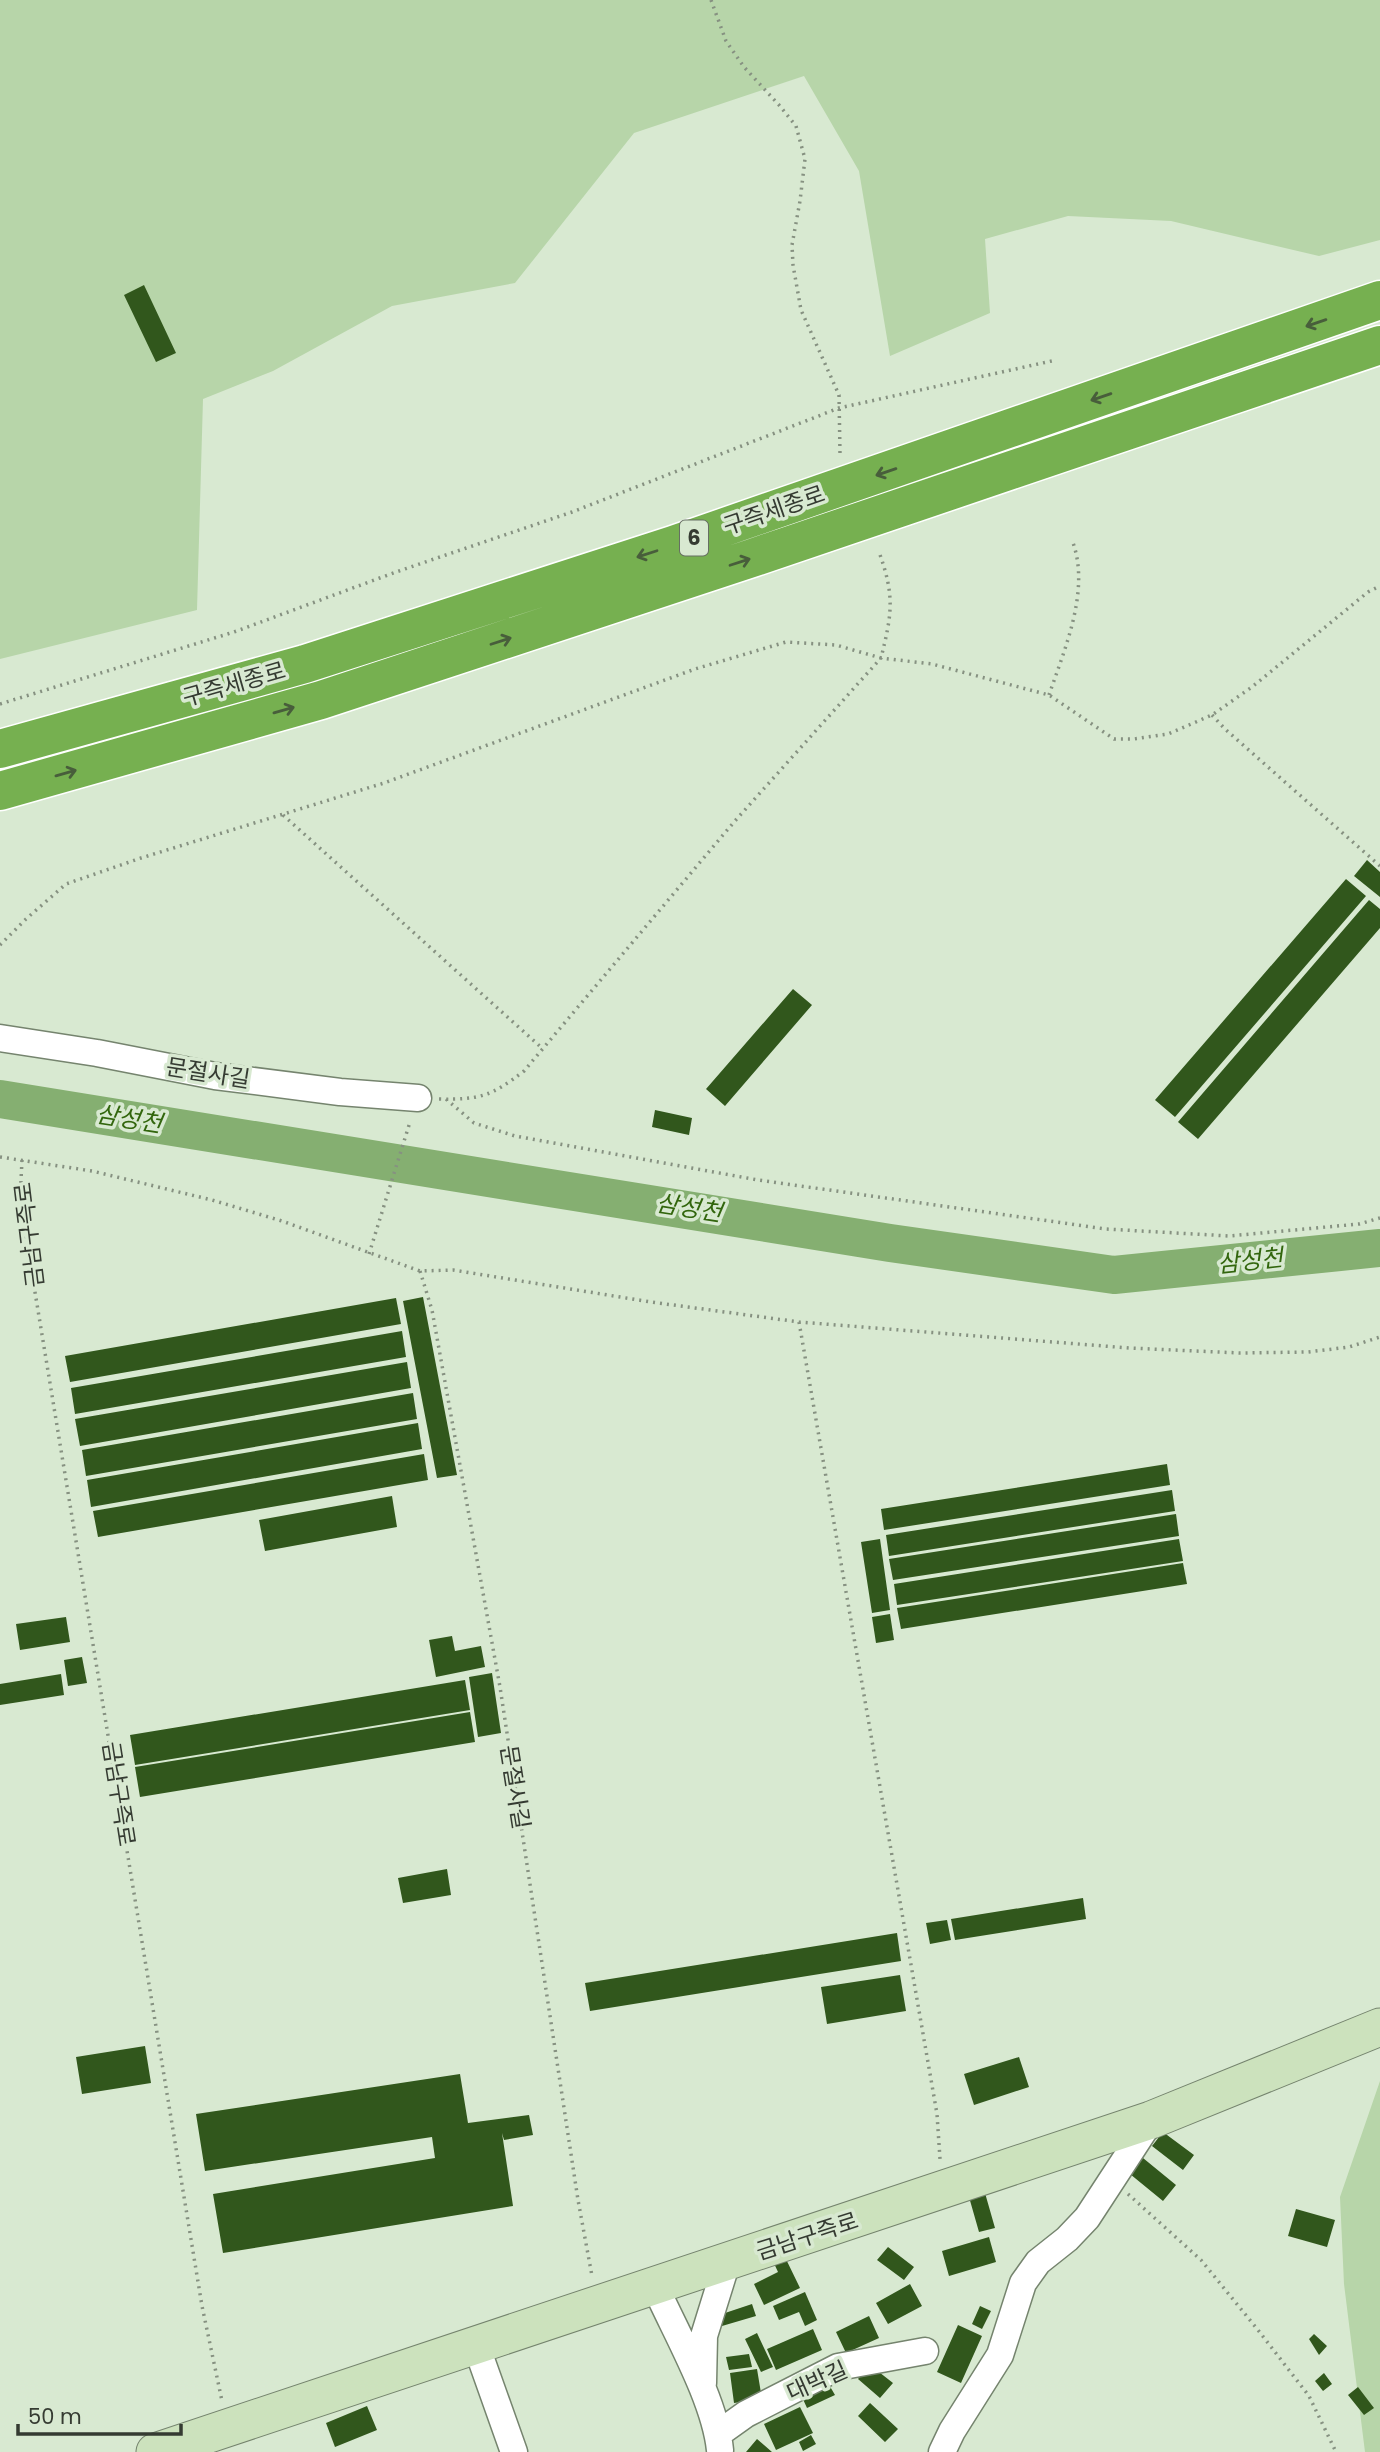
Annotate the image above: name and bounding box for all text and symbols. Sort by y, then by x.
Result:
one-way arrow [1305,318,1327,330]
one-way arrow [1090,392,1112,404]
one-way arrow [875,467,897,479]
street label: 구즉세종로 [719,478,829,542]
road number: 6 [680,520,708,556]
one-way arrow [637,548,659,561]
one-way arrow [729,555,751,567]
one-way arrow [490,634,512,647]
street label: 구즉세종로 [179,654,289,714]
one-way arrow [273,703,295,716]
one-way arrow [54,766,76,779]
street label: 문절사길 [164,1051,252,1095]
water label: 삼성천 [94,1097,167,1140]
street label: 금남구즉로 [7,1181,51,1289]
water label: 삼성천 [654,1186,727,1229]
water label: 삼성천 [1215,1240,1288,1280]
street label: 금남구즉로 [95,1739,143,1849]
street label: 문절사길 [493,1743,537,1831]
street label: 금남구즉로 [752,2204,862,2268]
street label: 대박길 [781,2353,853,2409]
scale bar [18,2392,180,2436]
text: 50 m [28,2402,82,2431]

